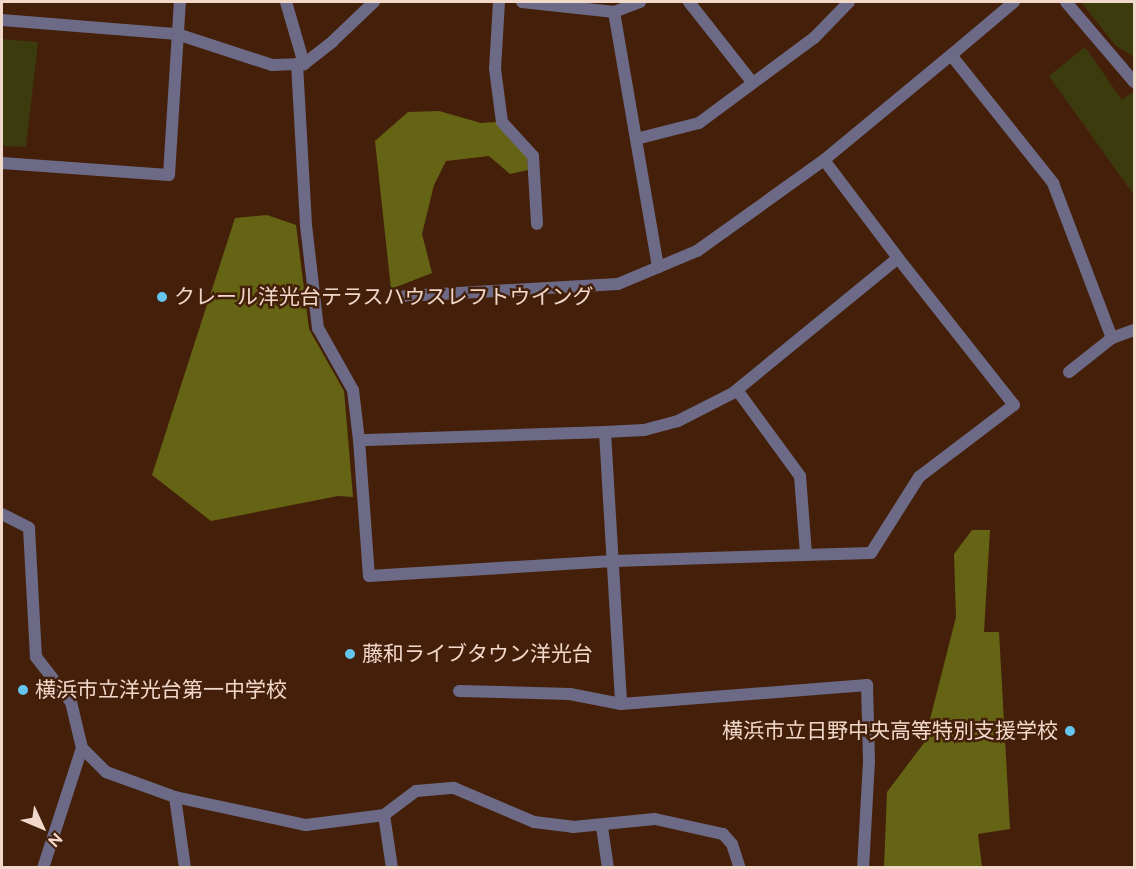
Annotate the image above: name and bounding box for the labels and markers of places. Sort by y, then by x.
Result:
place label: クレール洋光台テラスハウスレフトウイング [174,284,594,310]
marker: クレール洋光台テラスハウスレフトウイング [155,290,169,304]
place label: 藤和ライブタウン洋光台 [362,641,593,667]
marker: 藤和ライブタウン洋光台 [343,647,357,661]
place label: 横浜市立洋光台第一中学校 [35,677,287,703]
marker: 横浜市立洋光台第一中学校 [16,683,30,697]
place label: 横浜市立日野中央高等特別支援学校 [722,718,1058,744]
marker: 横浜市立日野中央高等特別支援学校 [1063,724,1077,738]

